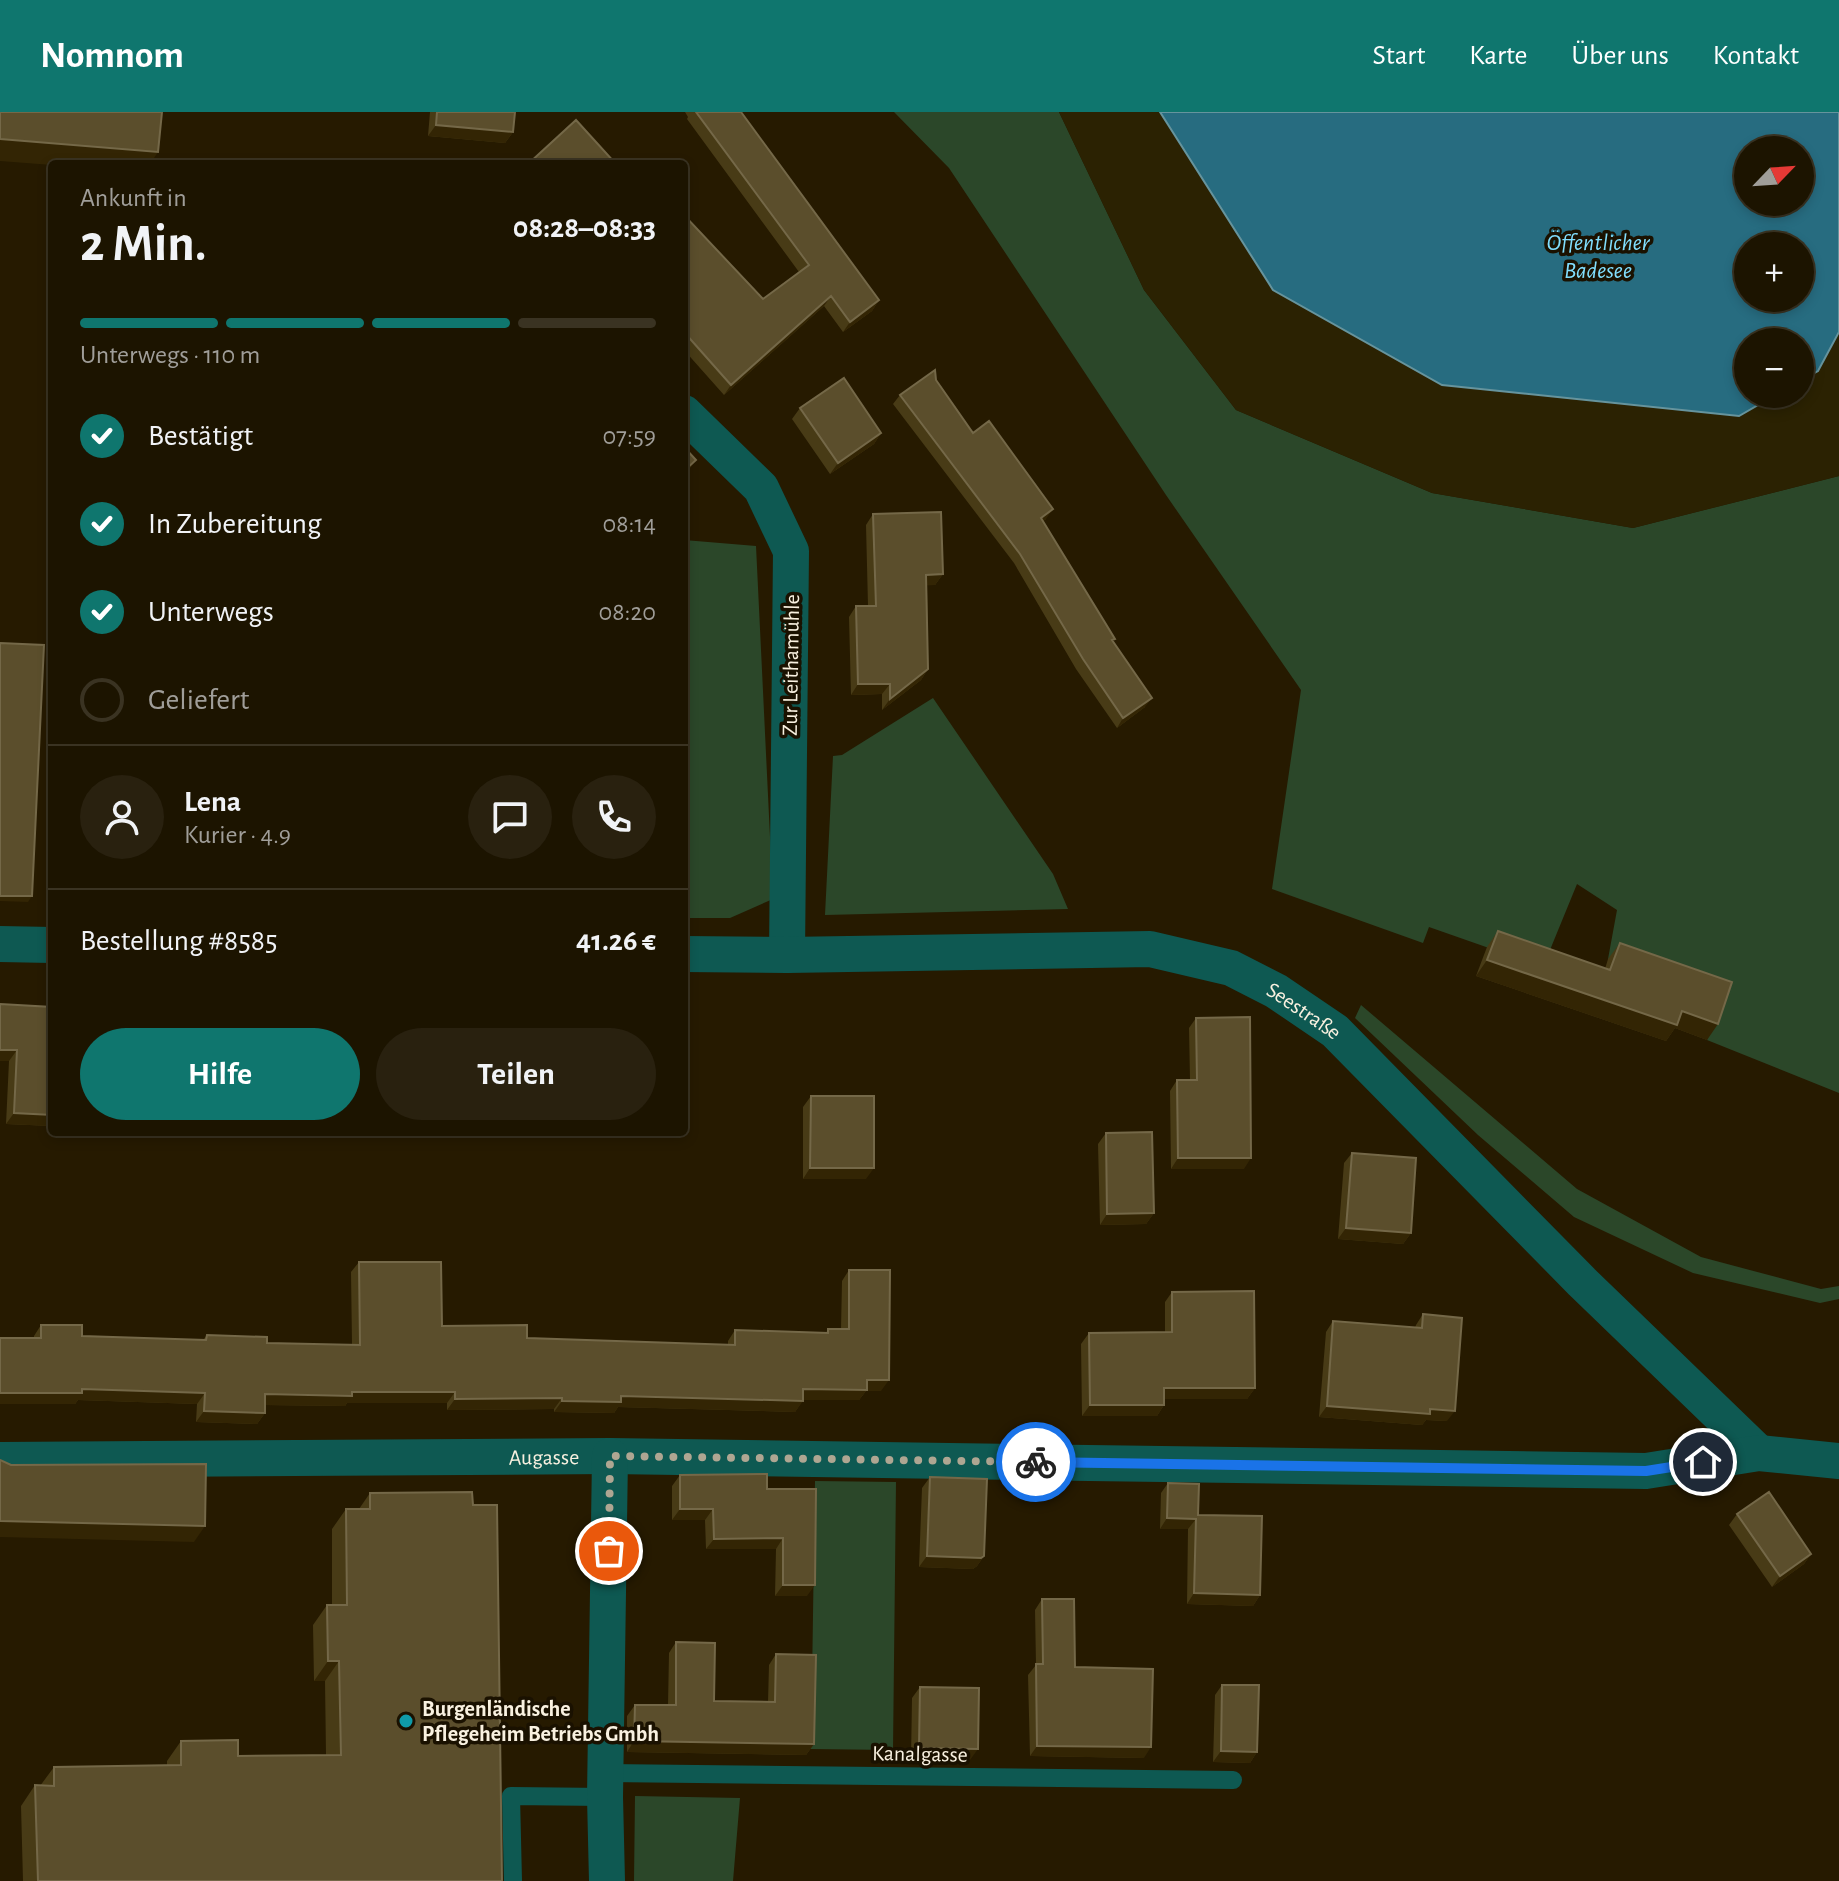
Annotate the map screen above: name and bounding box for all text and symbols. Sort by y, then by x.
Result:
text: Nomnom [40,37,184,75]
text: Start [1373,42,1425,70]
text: Karte [1469,42,1528,70]
text: Über uns [1572,42,1669,70]
text: Kontakt [1713,42,1799,70]
north arrow [1734,136,1814,216]
map controls [1734,136,1814,408]
text: Ankunft in [80,185,187,211]
text: 08:28–08:33 [513,213,656,243]
text: 2 Min. [80,218,207,270]
water label: Öffentlicher Badesee [1546,230,1651,283]
button: + [1734,232,1814,312]
button: − [1734,328,1814,408]
text: Unterwegs · 110 m [80,342,260,368]
icon: check [80,414,124,458]
text: Bestätigt [148,421,253,451]
text: 07:59 [602,423,656,449]
icon: check [80,502,124,546]
text: In Zubereitung [148,509,322,539]
text: 08:14 [603,511,656,537]
icon: check [80,590,124,634]
street label: Zur Leithamühle [779,594,803,736]
text: Unterwegs [148,597,274,627]
text: 08:20 [598,599,656,625]
text: Geliefert [148,685,249,715]
button: person [80,775,164,859]
button: chat [468,775,552,859]
button: phone [572,775,656,859]
text: Lena [184,787,241,817]
text: Kurier · 4.9 [184,822,291,848]
text: Bestellung #8585 [80,926,278,956]
text: 41.26 € [576,926,656,956]
street label: Seestraße [1263,978,1346,1043]
button: Hilfe [80,1028,360,1120]
button: Teilen [376,1028,656,1120]
courier [996,1422,1076,1502]
pin [1669,1428,1737,1496]
icon: bike [1014,1440,1058,1484]
icon: home [1681,1440,1725,1484]
street label: Augasse [509,1446,579,1469]
pin [575,1517,643,1585]
icon: bag [587,1529,631,1573]
place label: Burgenländische Pflegeheim Betriebs Gmbh [422,1698,659,1745]
marker: Burgenländische Pflegeheim Betriebs Gmbh [397,1712,415,1730]
street label: Kanalgasse [872,1742,968,1766]

